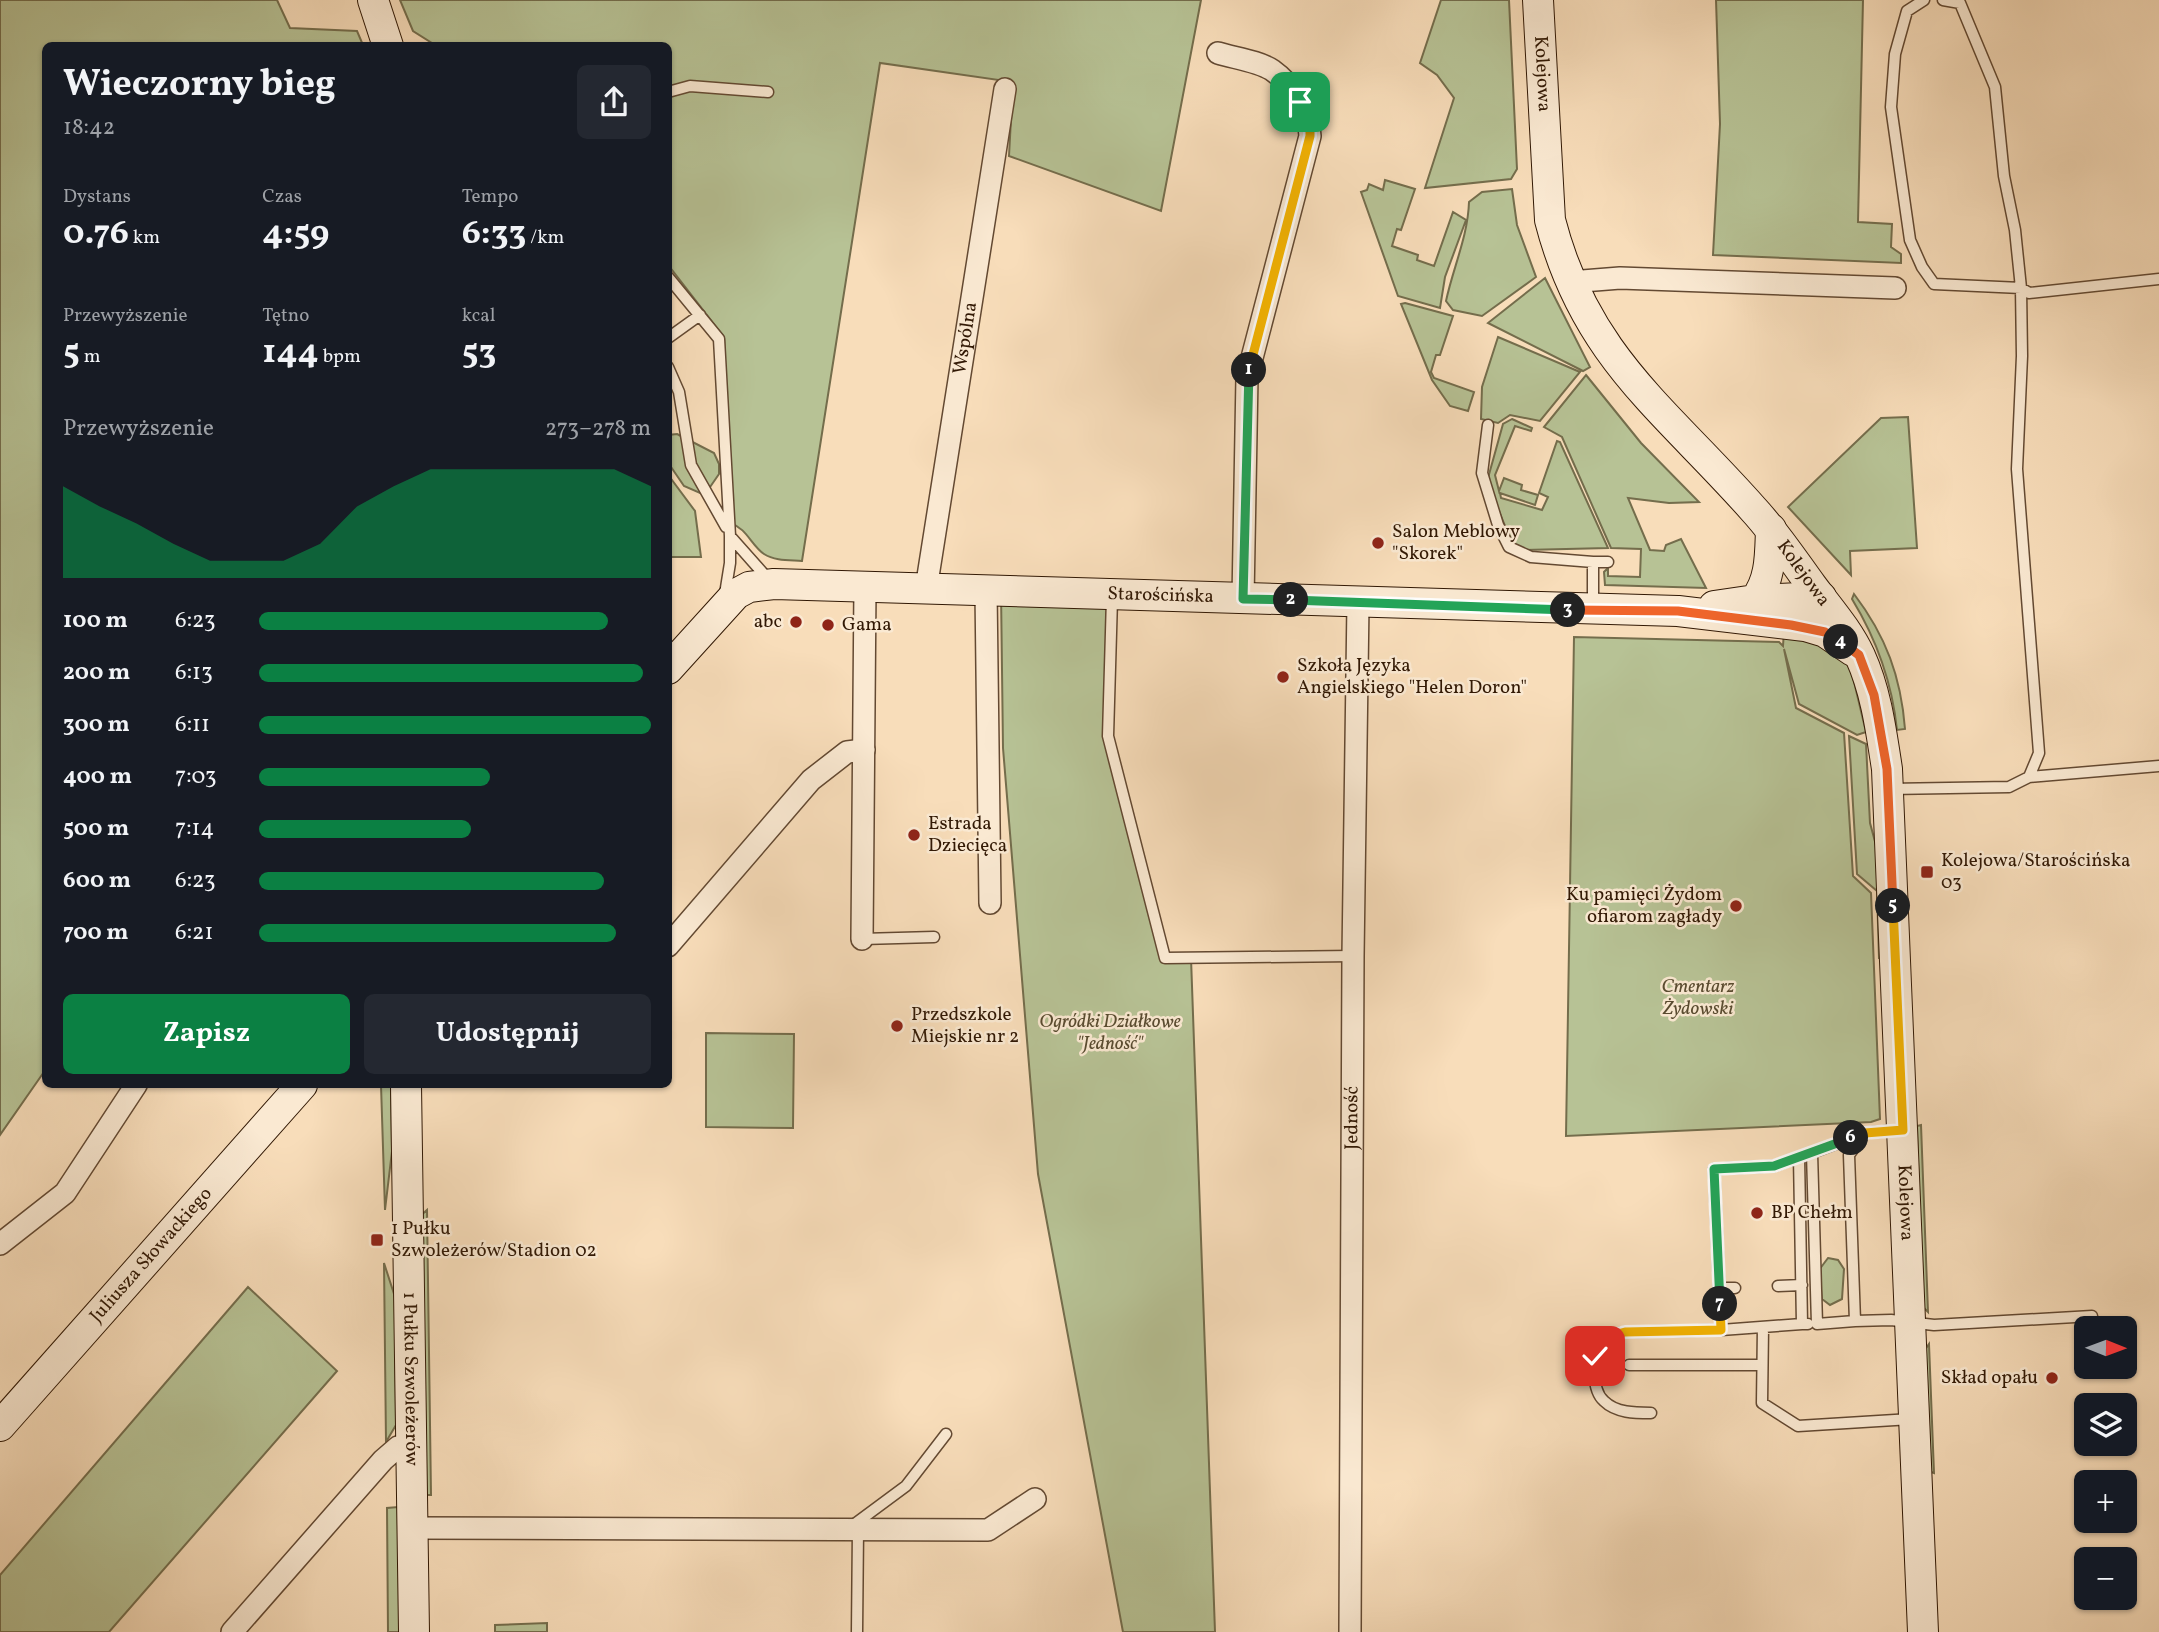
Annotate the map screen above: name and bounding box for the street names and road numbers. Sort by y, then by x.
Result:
street label: Kolejowa [1527,35,1557,113]
street label: Wspólna [947,300,984,376]
street label: Kolejowa [1770,535,1836,612]
street label: Starościńska [1107,581,1214,610]
street label: Jedność [1339,1086,1365,1150]
street label: Kolejowa [1891,1164,1920,1241]
street label: Juliusza Słowackiego [84,1182,218,1329]
street label: 1 Pułku Szwoleżerów [396,1292,425,1466]

